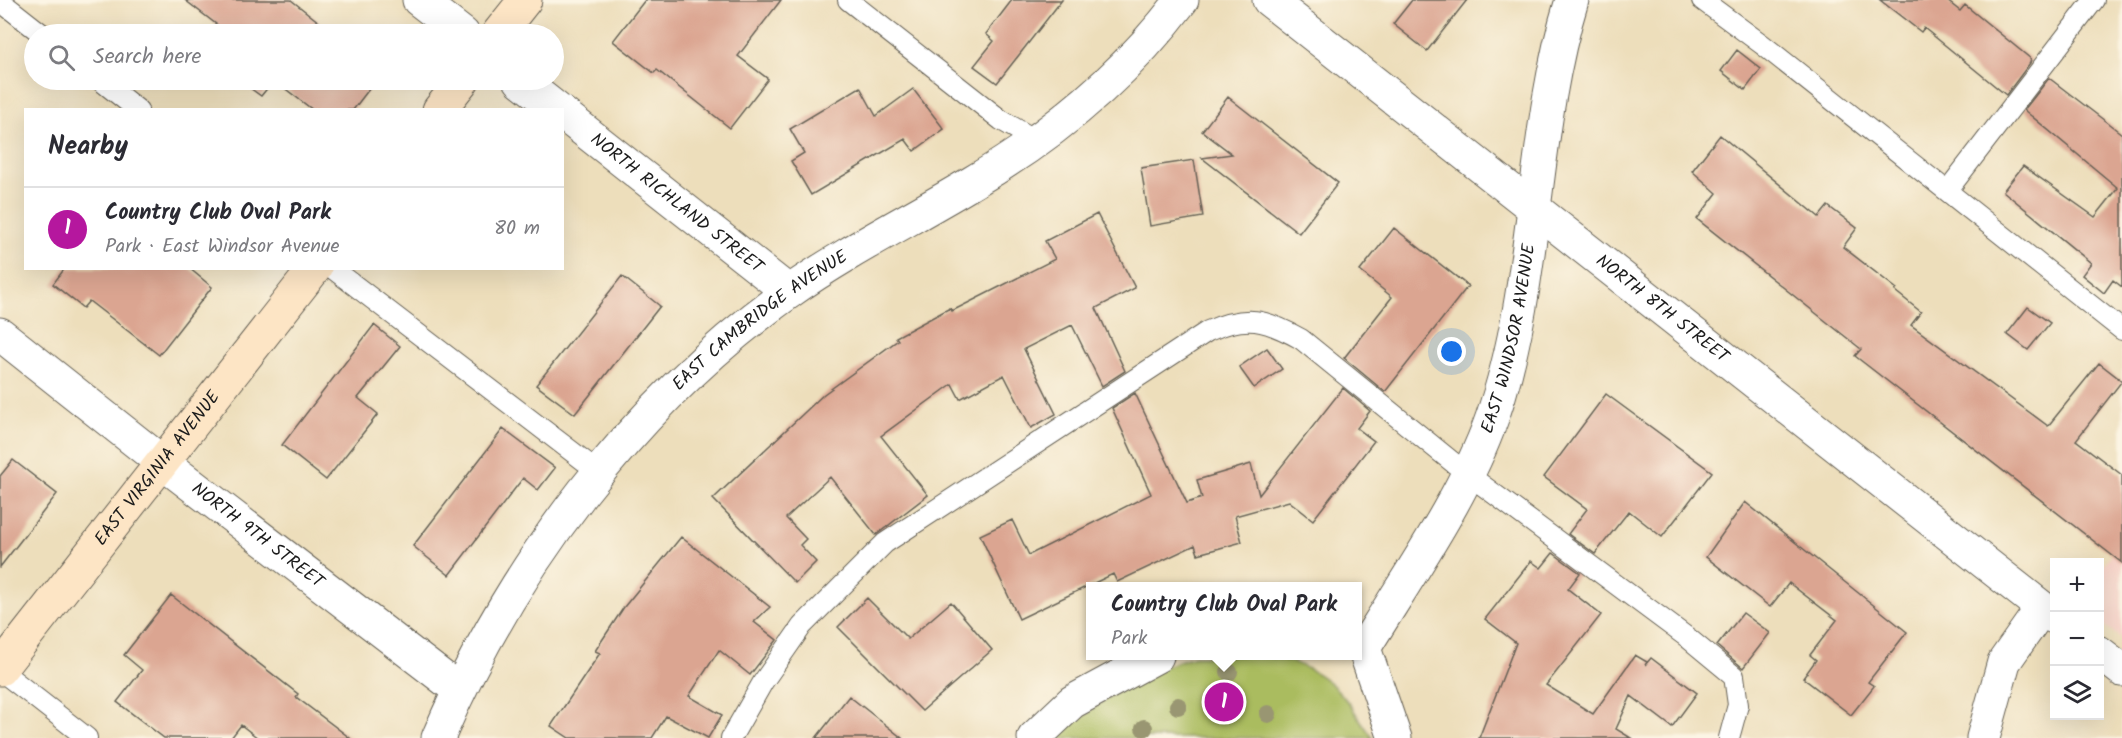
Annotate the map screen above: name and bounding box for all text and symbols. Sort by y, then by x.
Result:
search box [24,24,564,90]
text: Search here [93,40,201,75]
icon: search [45,41,78,74]
text: Nearby [48,126,128,168]
street label: NORTH RICHLAND STREET [584,126,771,282]
text: Country Club Oval Park [105,196,331,231]
text: 1 [64,213,71,245]
text: 80 m [494,213,540,245]
text: Park · East Windsor Avenue [105,231,340,263]
street label: EAST WINDSOR AVENUE [1473,241,1544,438]
street label: EAST CAMBRIDGE AVENUE [665,243,854,398]
street label: NORTH 8TH STREET [1589,247,1736,372]
your location [1437,337,1466,366]
street label: EAST VIRGINIA AVENUE [87,384,228,552]
street label: NORTH 9TH STREET [185,475,331,597]
map controls [2050,558,2104,720]
button: + [2050,558,2104,612]
popup [1086,582,1362,660]
text: Country Club Oval Park [1111,588,1337,623]
button: − [2050,612,2104,666]
text: Park [1111,623,1147,655]
button: layers [2050,666,2104,720]
pin: 1 [1204,680,1244,724]

